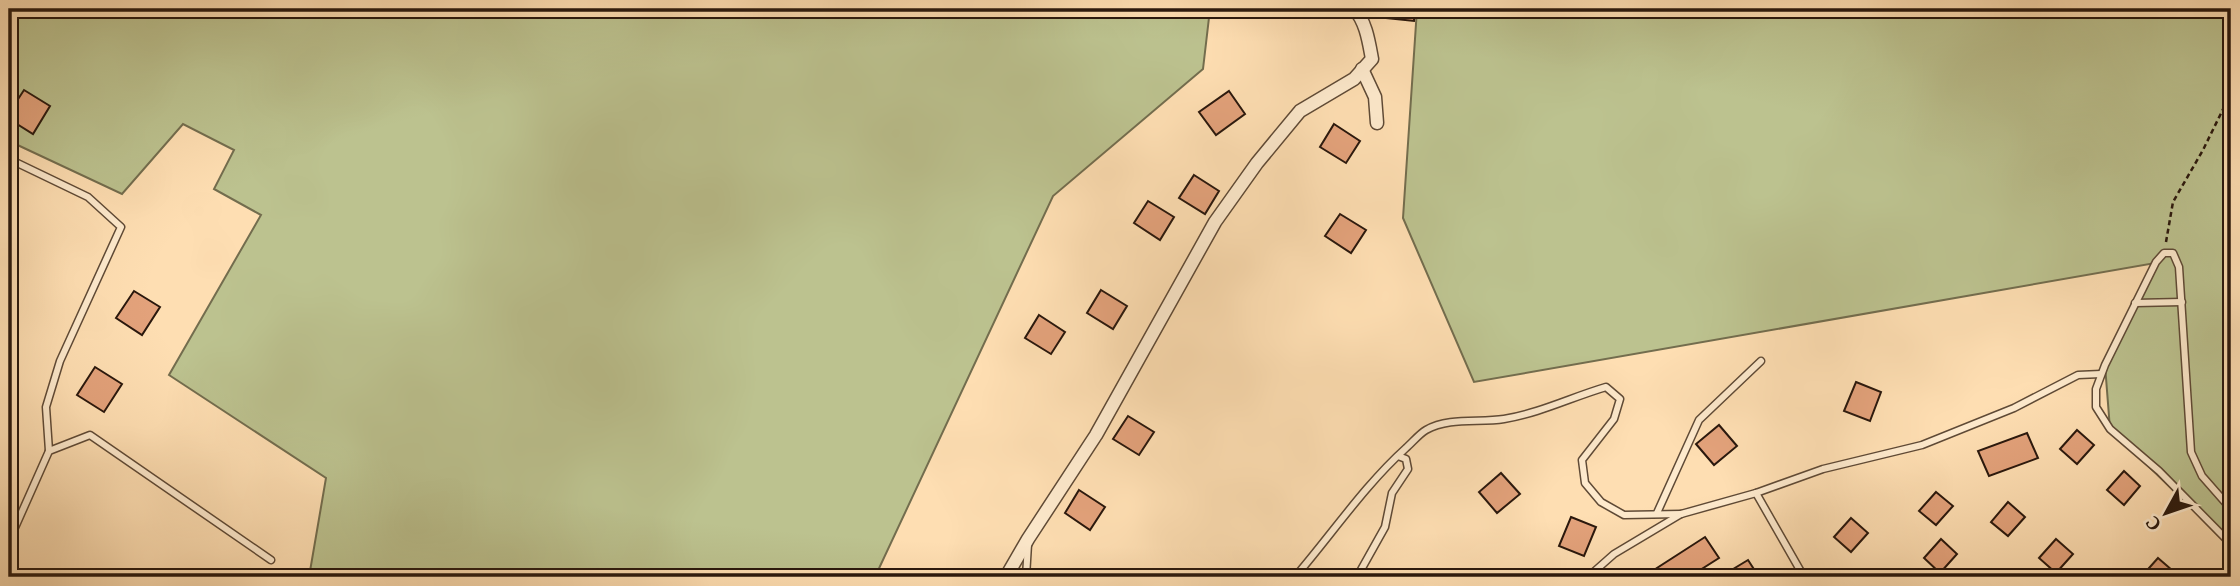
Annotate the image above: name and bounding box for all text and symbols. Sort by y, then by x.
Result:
north arrow [2132,477,2202,548]
text: С [2141,510,2168,536]

